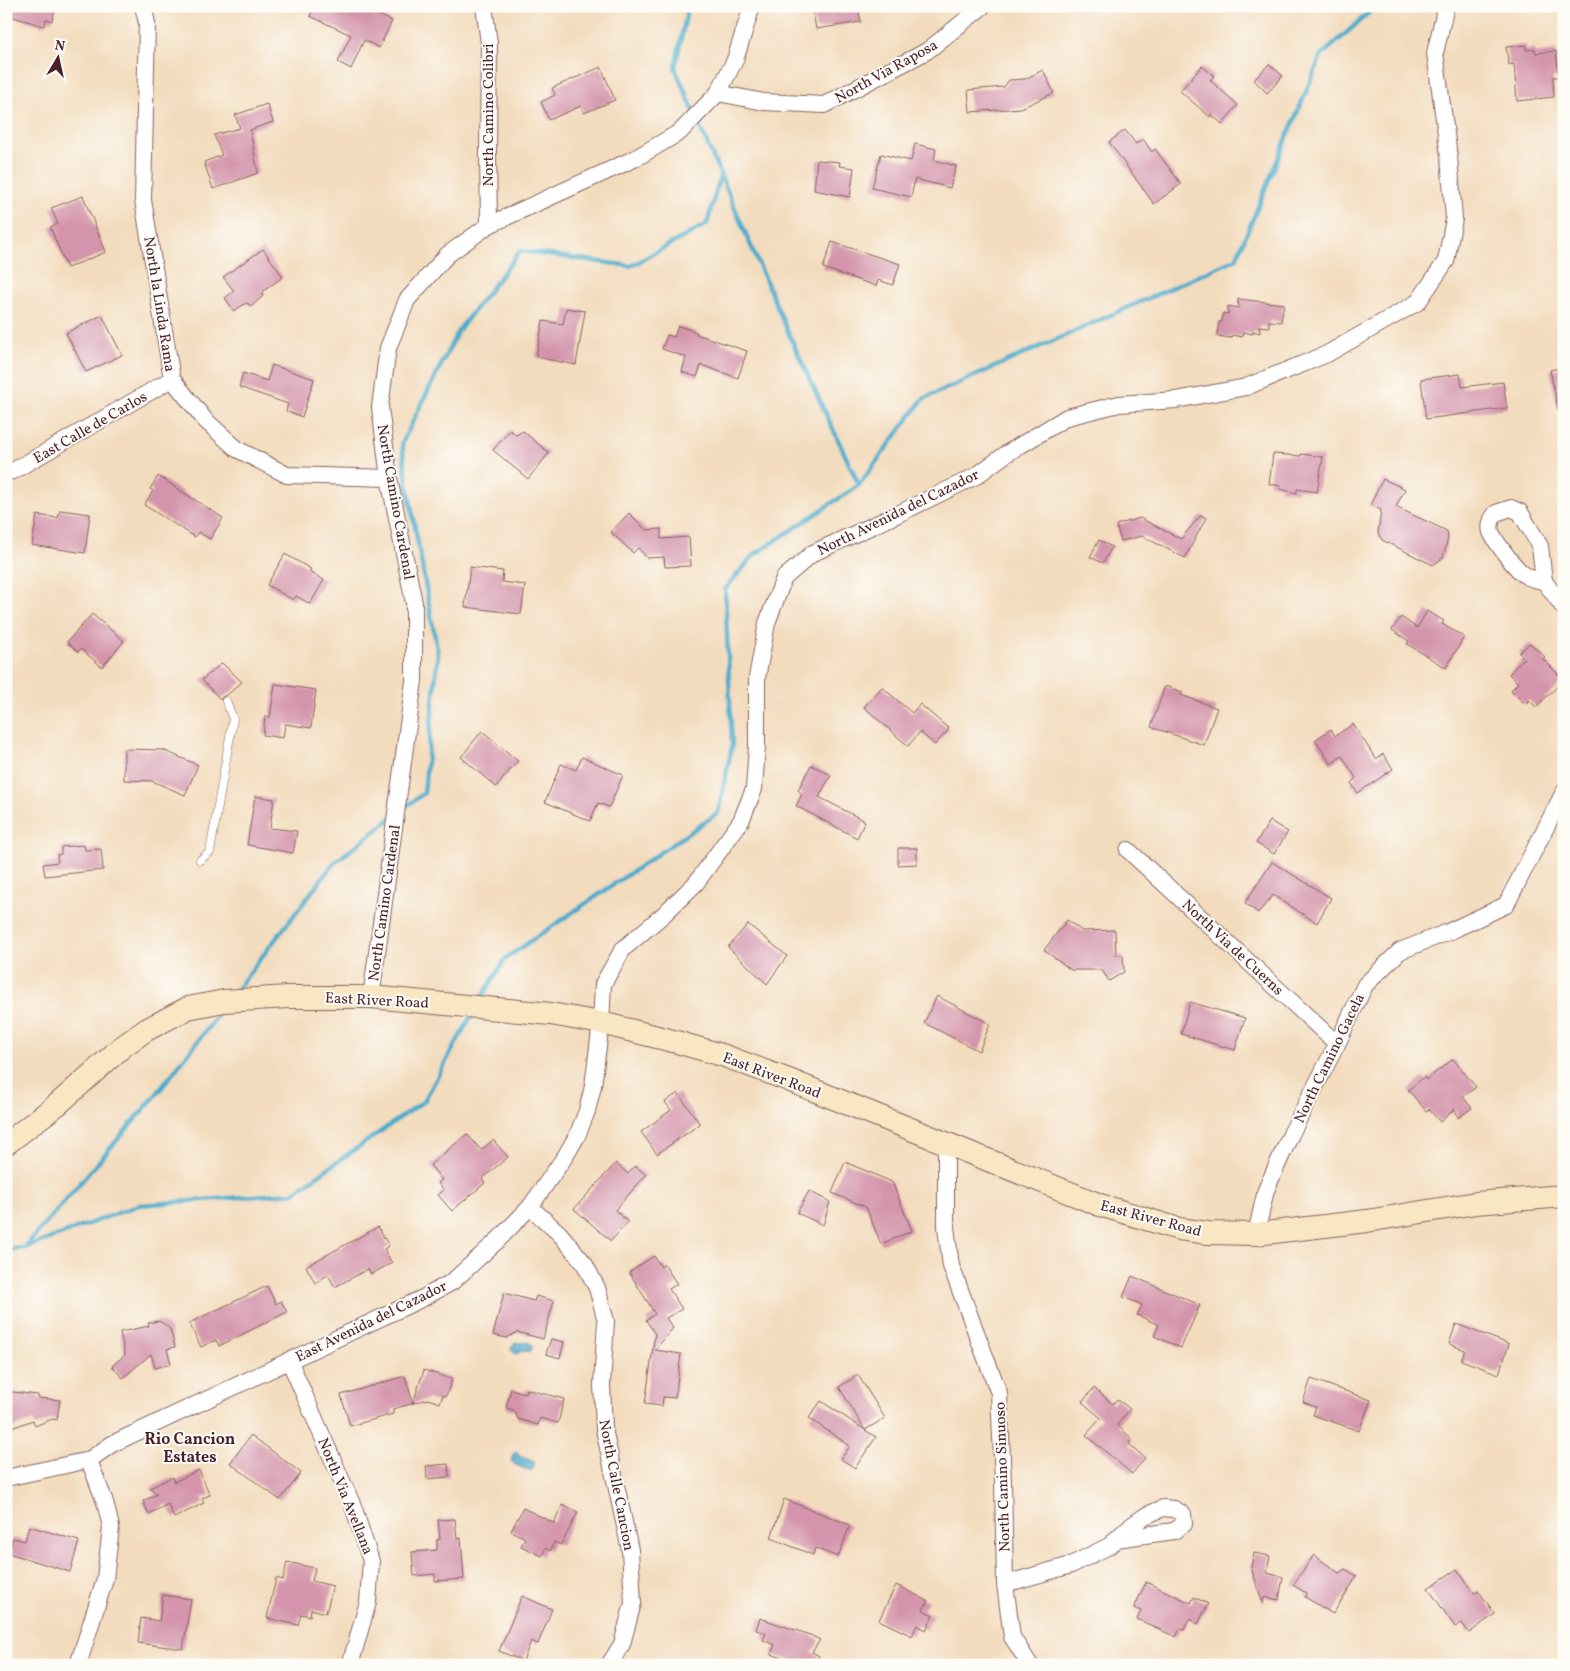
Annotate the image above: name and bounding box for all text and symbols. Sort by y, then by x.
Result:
north arrow [32,32,82,82]
street label: North Via Raposa [831,35,942,109]
text: N [53,36,66,57]
street label: North Camino Colibri [479,43,500,187]
street label: North la Linda Rama [137,235,180,373]
street label: East Calle de Carlos [30,387,152,470]
street label: North Camino Cardenal [370,423,419,582]
street label: North Avenida del Cazador [814,465,983,562]
street label: North Camino Cardenal [364,824,407,983]
street label: North Via de Cuerns [1176,895,1288,1001]
street label: East River Road [324,988,429,1015]
street label: North Camino Gacela [1290,990,1371,1127]
street label: East River Road [719,1048,824,1105]
street label: East River Road [1098,1196,1204,1243]
street label: East Avenida del Cazador [292,1276,451,1368]
street label: North Camino Sinuoso [990,1402,1017,1552]
street label: North Calle Cancion [593,1418,639,1553]
district label: Rio Cancion Estates [145,1429,236,1469]
street label: North Via Avellana [312,1435,378,1558]

